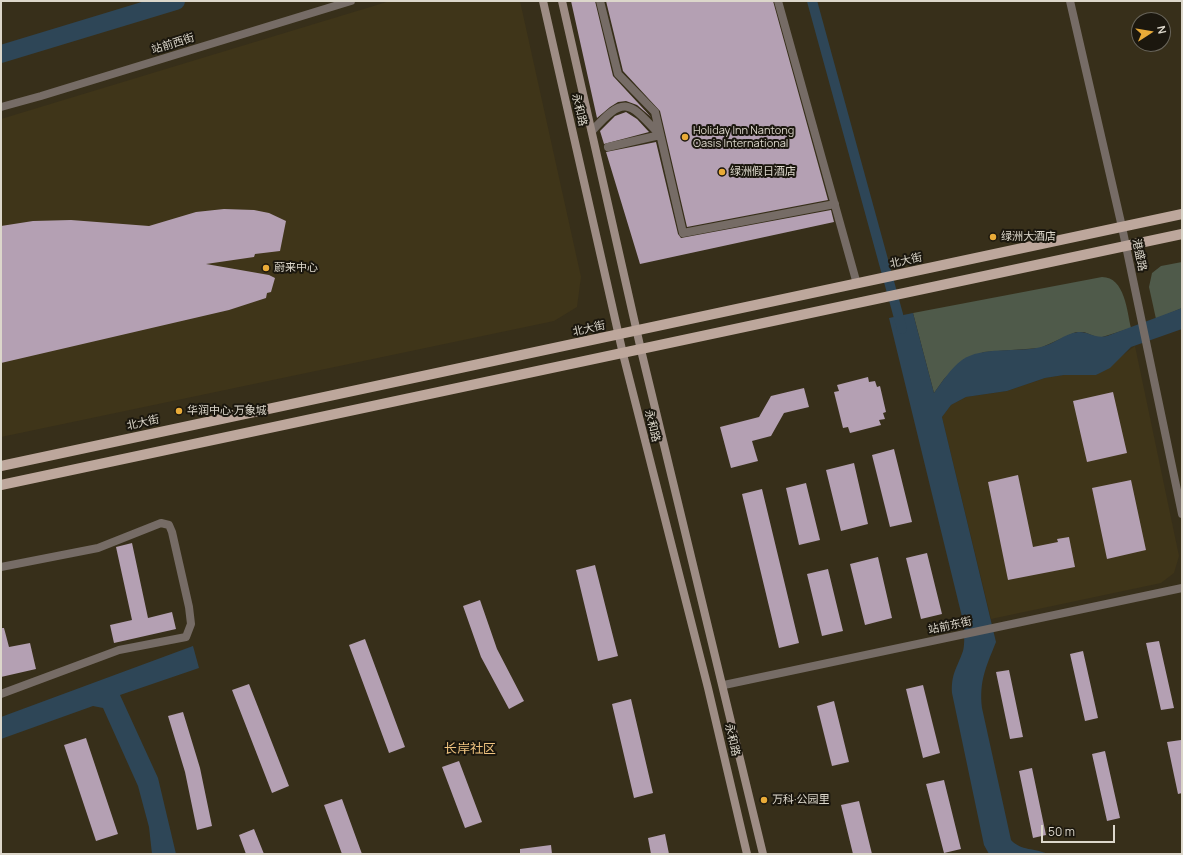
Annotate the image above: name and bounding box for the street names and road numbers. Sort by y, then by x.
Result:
street label: 站前西街 [150,31,196,57]
street label: 永和路 [569,92,589,128]
street label: 港盛路 [1129,238,1149,272]
street label: 北大街 [888,251,924,271]
street label: 北大街 [571,319,607,339]
street label: 永和路 [642,408,662,444]
street label: 北大街 [125,413,161,433]
street label: 站前东街 [927,615,973,637]
street label: 永和路 [722,722,742,758]

